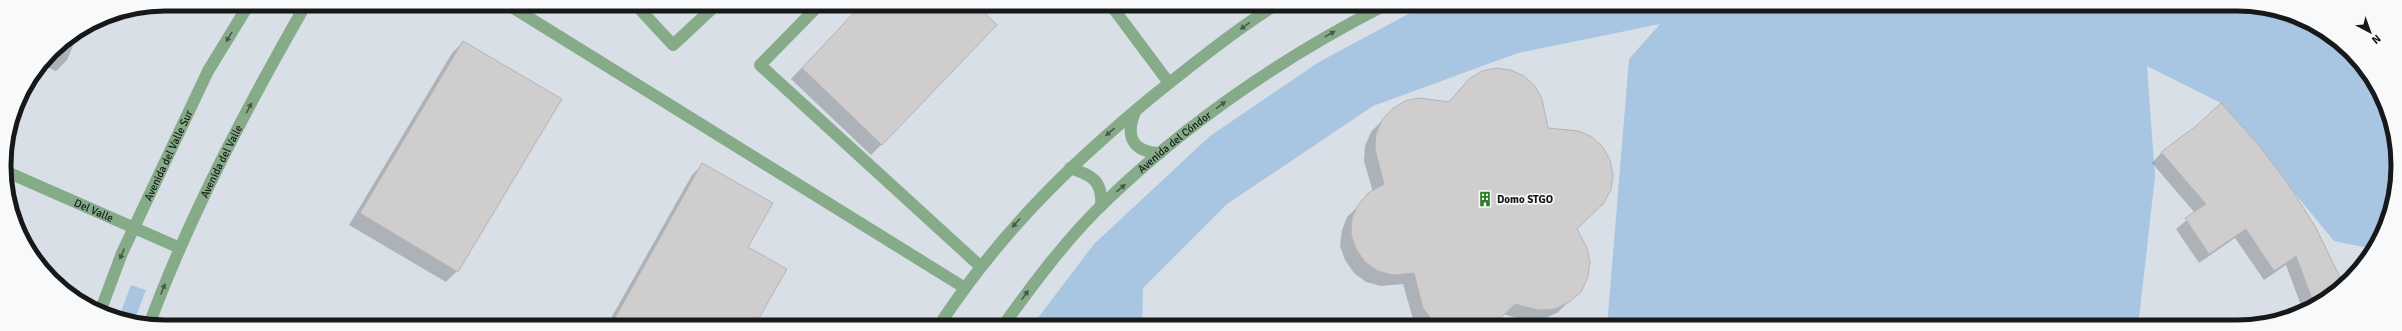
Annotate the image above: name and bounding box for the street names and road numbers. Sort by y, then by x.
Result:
street label: Avenida del Valle Sur [142,108,196,203]
street label: Avenida del Cóndor [1135,109,1214,176]
street label: Avenida del Valle [198,123,245,200]
street label: Del Valle [72,196,115,225]

